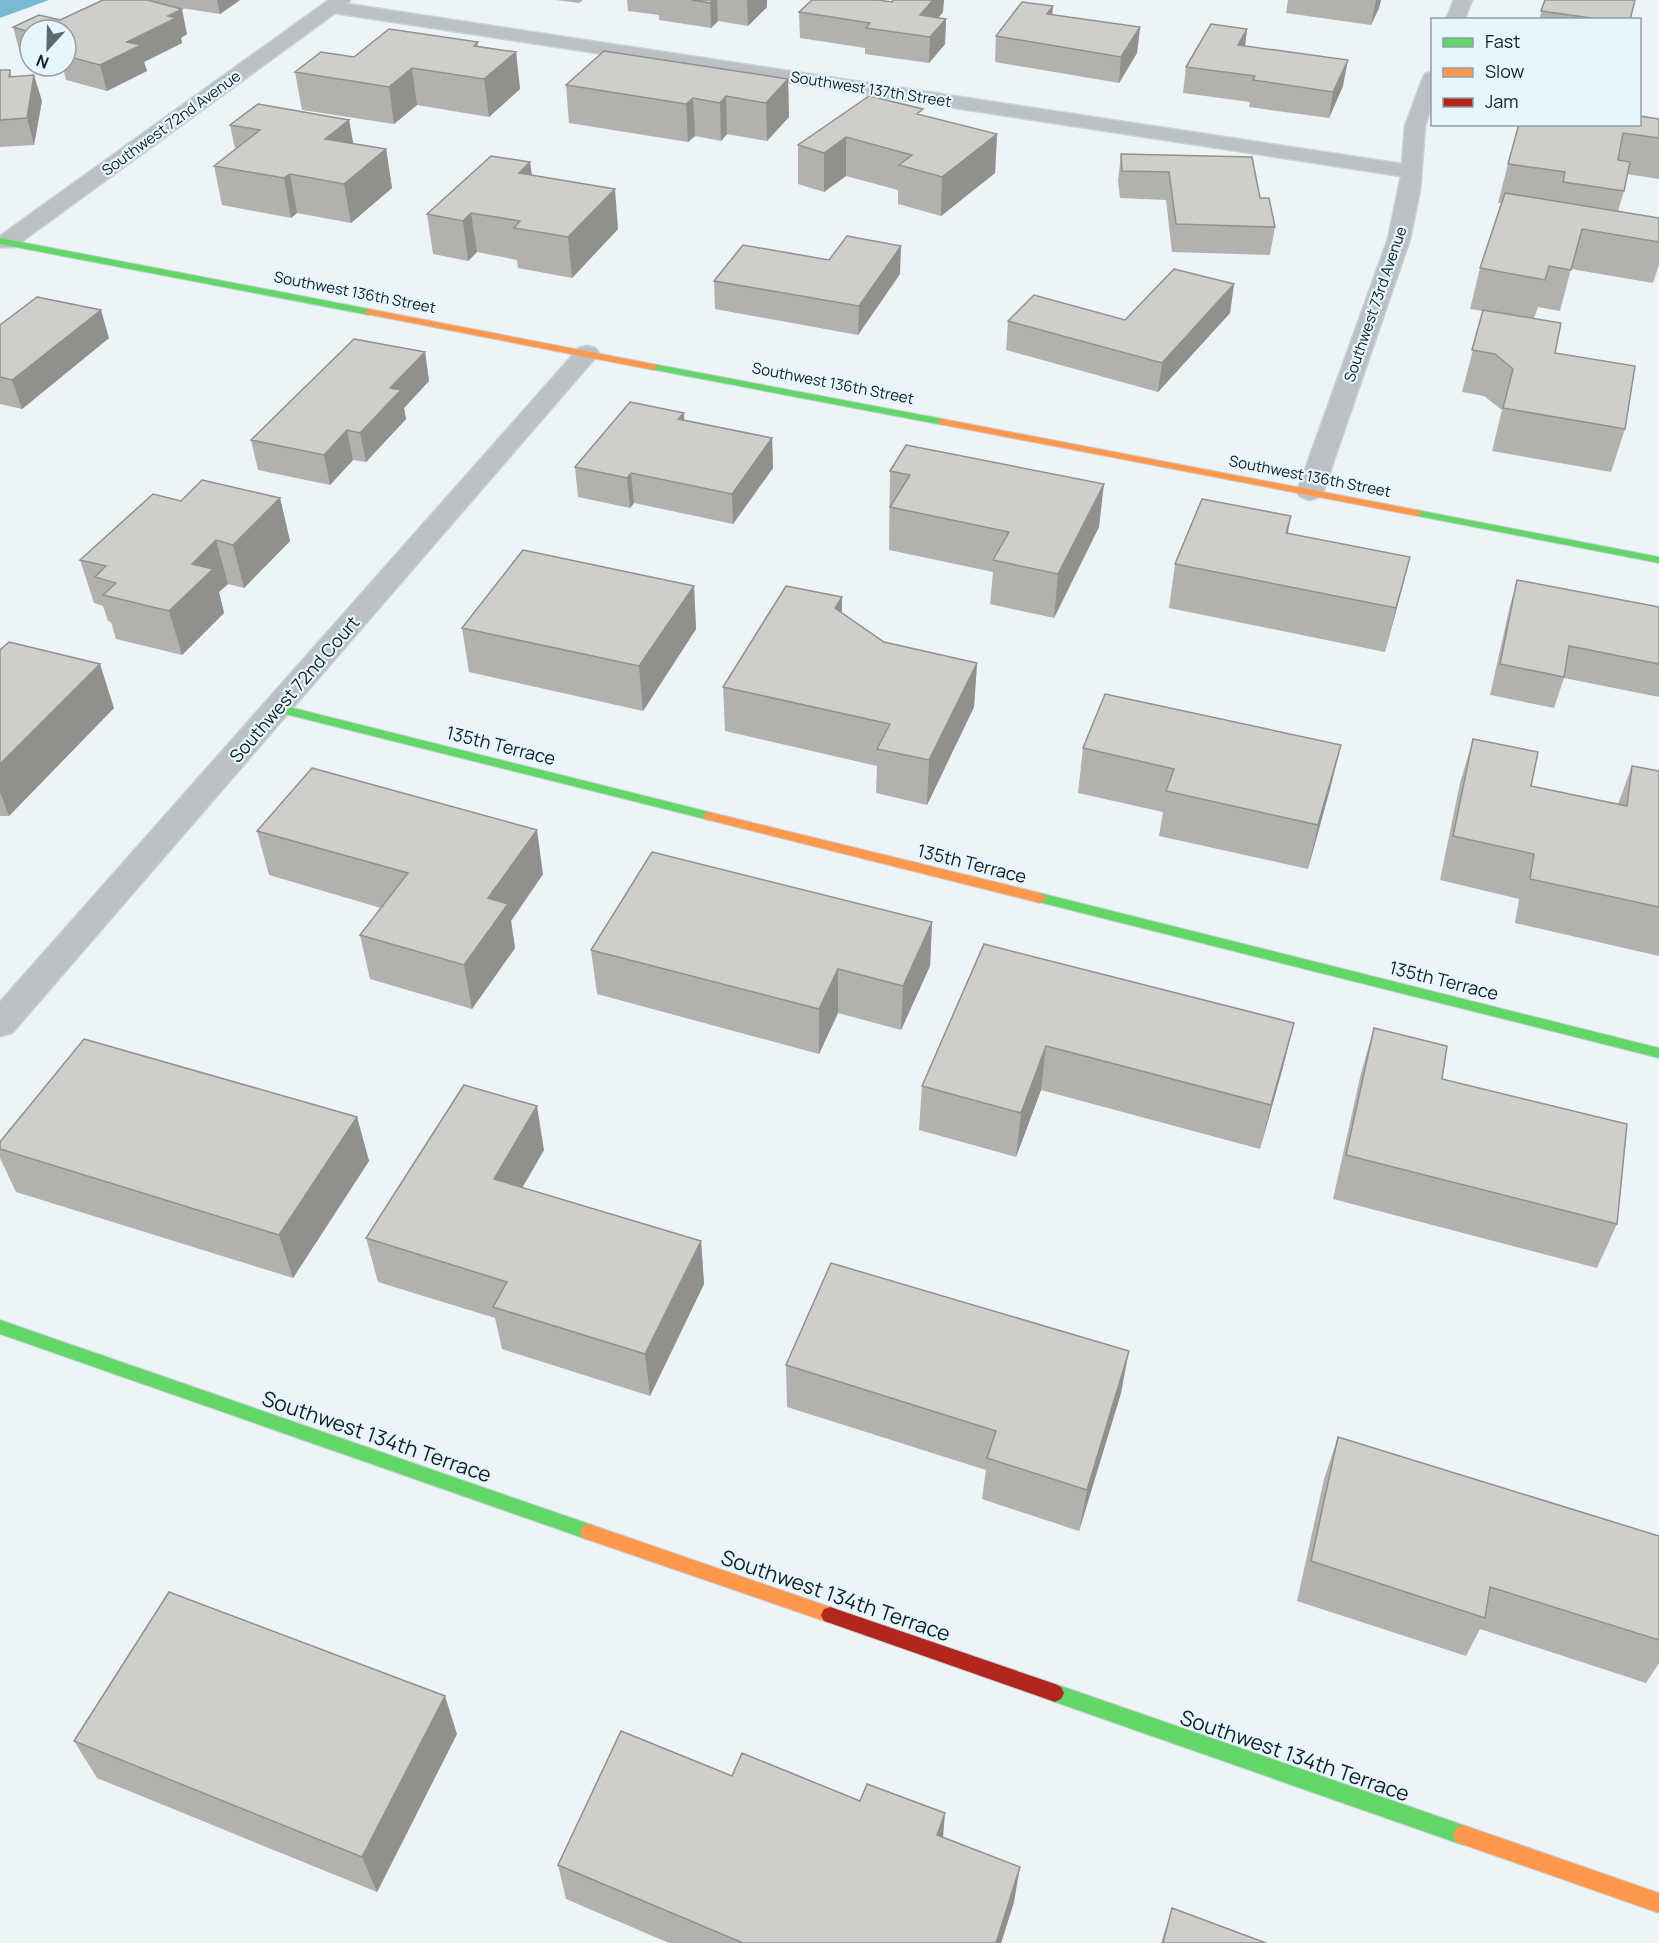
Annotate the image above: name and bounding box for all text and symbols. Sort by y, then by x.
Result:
north arrow [18,18,78,78]
legend [1431,18,1641,126]
text: Fast [1485,29,1520,53]
text: N [33,50,52,74]
text: Slow [1485,59,1525,83]
street label: Southwest 72nd Avenue [97,65,245,181]
street label: Southwest 137th Street [789,66,953,112]
text: Jam [1485,89,1519,113]
street label: Southwest 73rd Avenue [1339,223,1412,385]
street label: Southwest 136th Street [272,266,438,318]
street label: Southwest 136th Street [750,357,916,409]
street label: Southwest 136th Street [1227,450,1393,502]
street label: Southwest 72nd Court [224,611,364,767]
street label: 135th Terrace [444,720,558,770]
street label: 135th Terrace [915,838,1029,888]
street label: 135th Terrace [1387,955,1501,1005]
street label: Southwest 134th Terrace [259,1384,495,1488]
street label: Southwest 134th Terrace [718,1543,954,1647]
street label: Southwest 134th Terrace [1177,1703,1413,1807]

